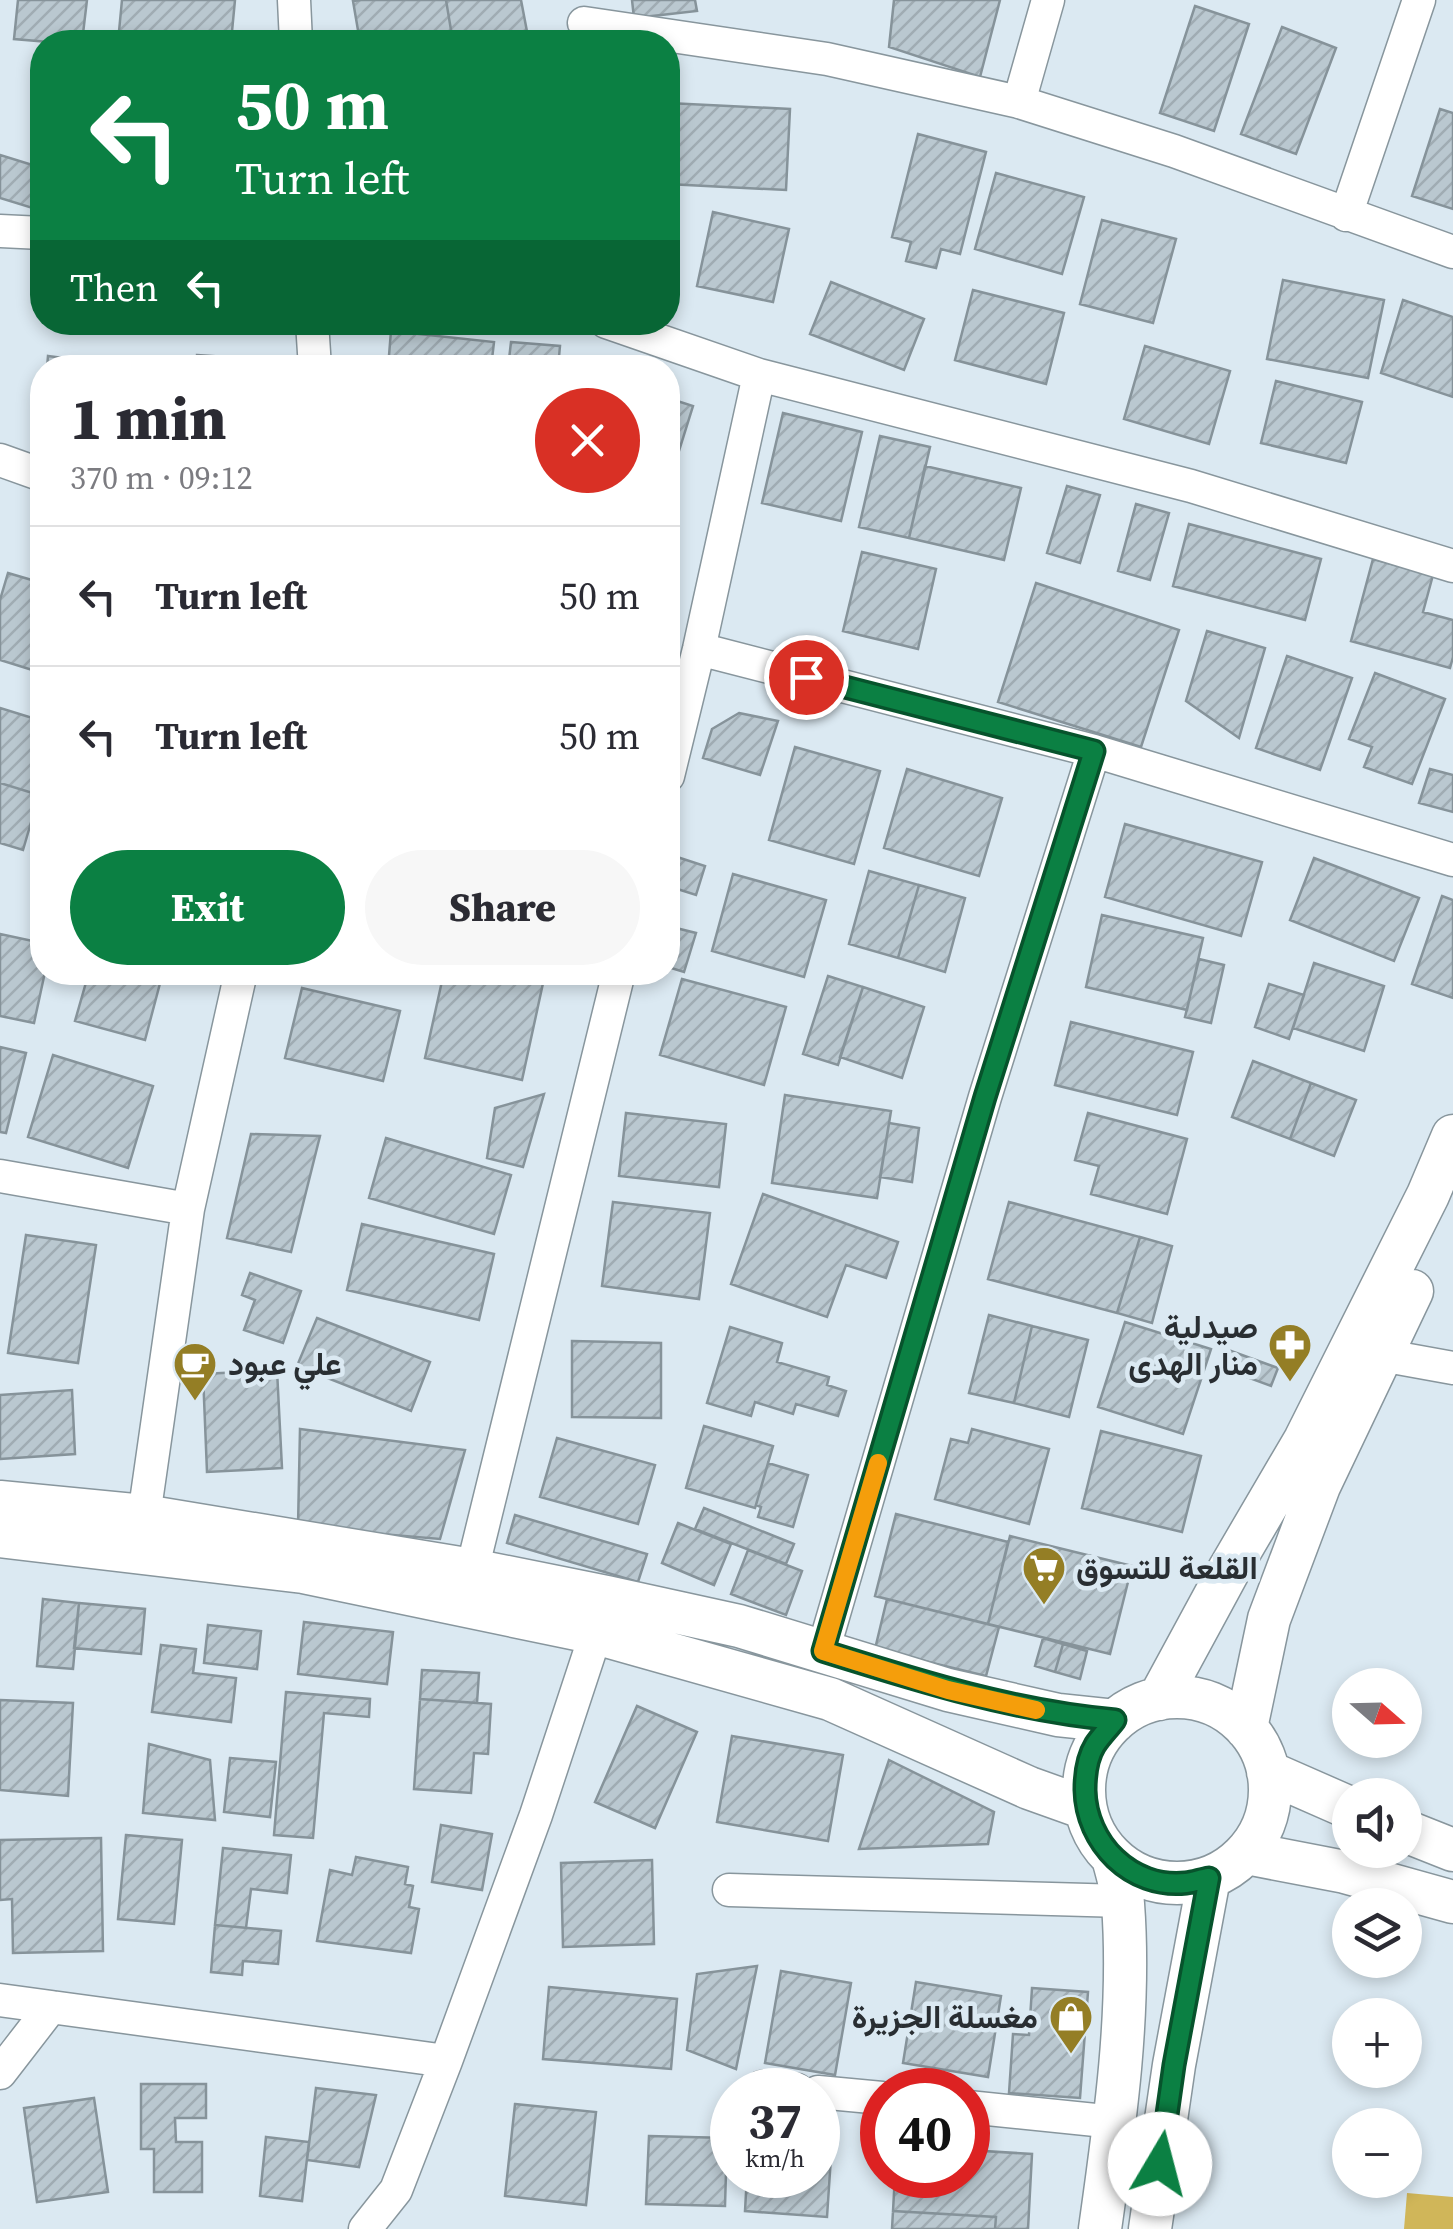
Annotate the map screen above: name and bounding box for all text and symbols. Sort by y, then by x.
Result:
text: 50 m [235,56,389,152]
icon: left [70,70,200,200]
text: Turn left [235,147,409,209]
icon: left [178,260,233,315]
text: Then [70,262,158,314]
text: 1 min [70,377,226,459]
button: close [535,388,640,493]
text: 370 m · 09:12 [70,456,252,500]
icon: left [70,569,125,624]
text: Turn left [155,570,307,622]
text: 50 m [559,570,640,622]
pin [764,635,849,720]
icon: arrive [779,650,834,705]
icon: left [70,709,125,764]
text: Turn left [155,710,307,762]
text: 50 m [559,710,640,762]
button: Exit [70,850,345,965]
button: Share [365,850,640,965]
place label: صيدلية منار الهدى [1128,1305,1258,1386]
pharmacy icon: صيدلية منار الهدى [1267,1322,1313,1383]
cafe icon: علي عبود [172,1341,218,1402]
place label: علي عبود [228,1342,342,1391]
supermarket icon: القلعة للتسوق [1021,1545,1067,1606]
place label: القلعة للتسوق [1076,1546,1258,1590]
north arrow [1332,1668,1422,1758]
map controls [1332,1668,1422,2198]
button: sound [1332,1778,1422,1868]
button: layers [1332,1888,1422,1978]
shop icon: مغسلة الجزيرة [1048,1994,1094,2055]
place label: مغسلة الجزيرة [852,1995,1038,2039]
button: + [1332,1998,1422,2088]
speed limit sign: 40 [860,2068,990,2198]
text: 37 [748,2086,802,2155]
button: − [1332,2108,1422,2198]
position arrow [1108,2112,1212,2216]
text: km/h [745,2141,805,2175]

